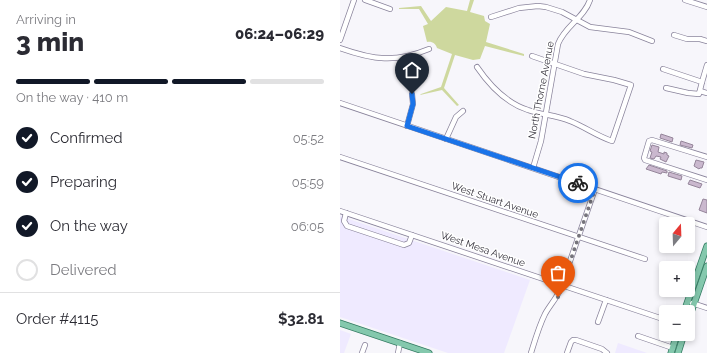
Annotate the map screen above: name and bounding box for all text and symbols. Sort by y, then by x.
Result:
text: Arriving in [16,12,76,27]
text: 06:24–06:29 [235,25,324,43]
text: 3 min [16,27,84,57]
street label: North Thorne Avenue [526,40,556,140]
pin [395,53,429,94]
icon: home [401,59,423,81]
text: On the way · 410 m [16,90,128,105]
icon: check [16,127,38,149]
text: Confirmed [50,129,123,147]
text: 05:52 [293,131,324,146]
courier [558,163,598,203]
icon: check [16,171,38,193]
icon: bike [567,172,589,194]
text: Preparing [50,173,117,191]
text: 05:59 [292,175,324,190]
street label: West Stuart Avenue [450,180,540,220]
icon: check [16,215,38,237]
text: On the way [50,217,128,235]
north arrow [659,217,695,253]
map controls [659,217,695,341]
text: 06:05 [291,219,324,234]
street label: West Mesa Avenue [439,229,527,269]
pin [541,256,575,297]
text: Delivered [50,261,117,279]
button: + [659,261,695,297]
icon: bag [547,262,569,284]
button: − [659,305,695,341]
text: Order #4115 [16,310,98,328]
text: $32.81 [278,310,324,328]

